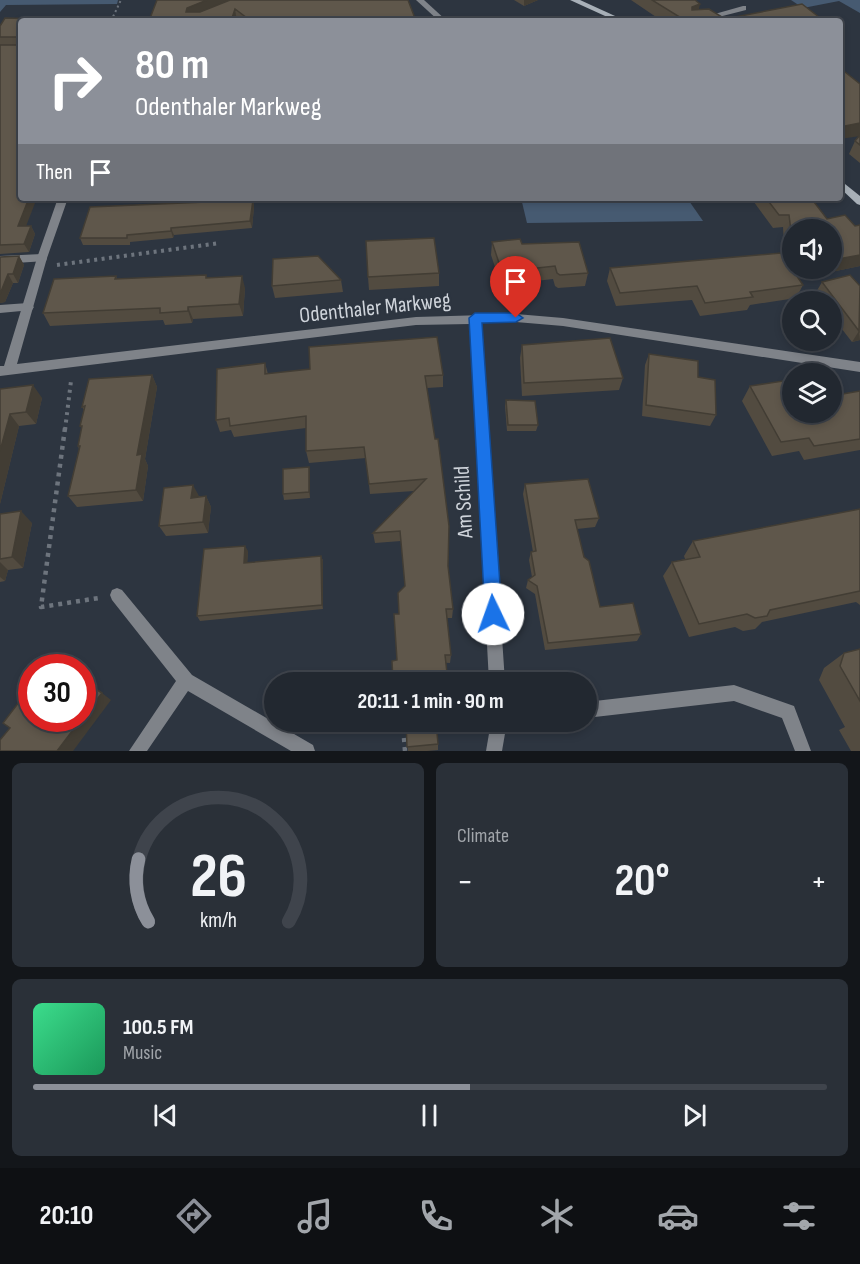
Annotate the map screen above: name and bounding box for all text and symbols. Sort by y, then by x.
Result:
text: 80 m [135,40,209,91]
icon: right [36,42,114,120]
text: Odenthaler Markweg [135,91,322,123]
icon: arrive [84,156,117,189]
text: Then [36,159,72,186]
map controls [782,219,842,423]
button: sound [782,219,842,279]
pin [490,256,541,318]
icon: arrive [499,265,532,298]
street label: Odenthaler Markweg [298,287,452,329]
button: search [782,291,842,351]
button: layers [782,363,842,423]
street label: Am Schild [449,465,479,540]
position arrow [461,582,525,646]
speed limit sign: 30 [18,654,96,732]
text: 20:11 · 1 min · 90 m [357,688,504,715]
text: Climate [457,824,509,848]
text: 26 [190,840,246,915]
text: 20° [614,854,670,909]
text: − [457,862,473,902]
text: + [811,862,827,902]
text: km/h [199,908,237,933]
text: 100.5 FM [123,1014,193,1041]
text: Music [123,1041,162,1065]
icon: previous [149,1099,182,1132]
icon: pause [413,1099,446,1132]
icon: next [678,1099,711,1132]
icon: directions [173,1195,215,1237]
icon: music [294,1195,336,1237]
icon: phone [415,1195,457,1237]
icon: climate [536,1195,578,1237]
icon: car [657,1195,699,1237]
icon: filters [778,1195,820,1237]
text: 20:10 [40,1200,93,1232]

